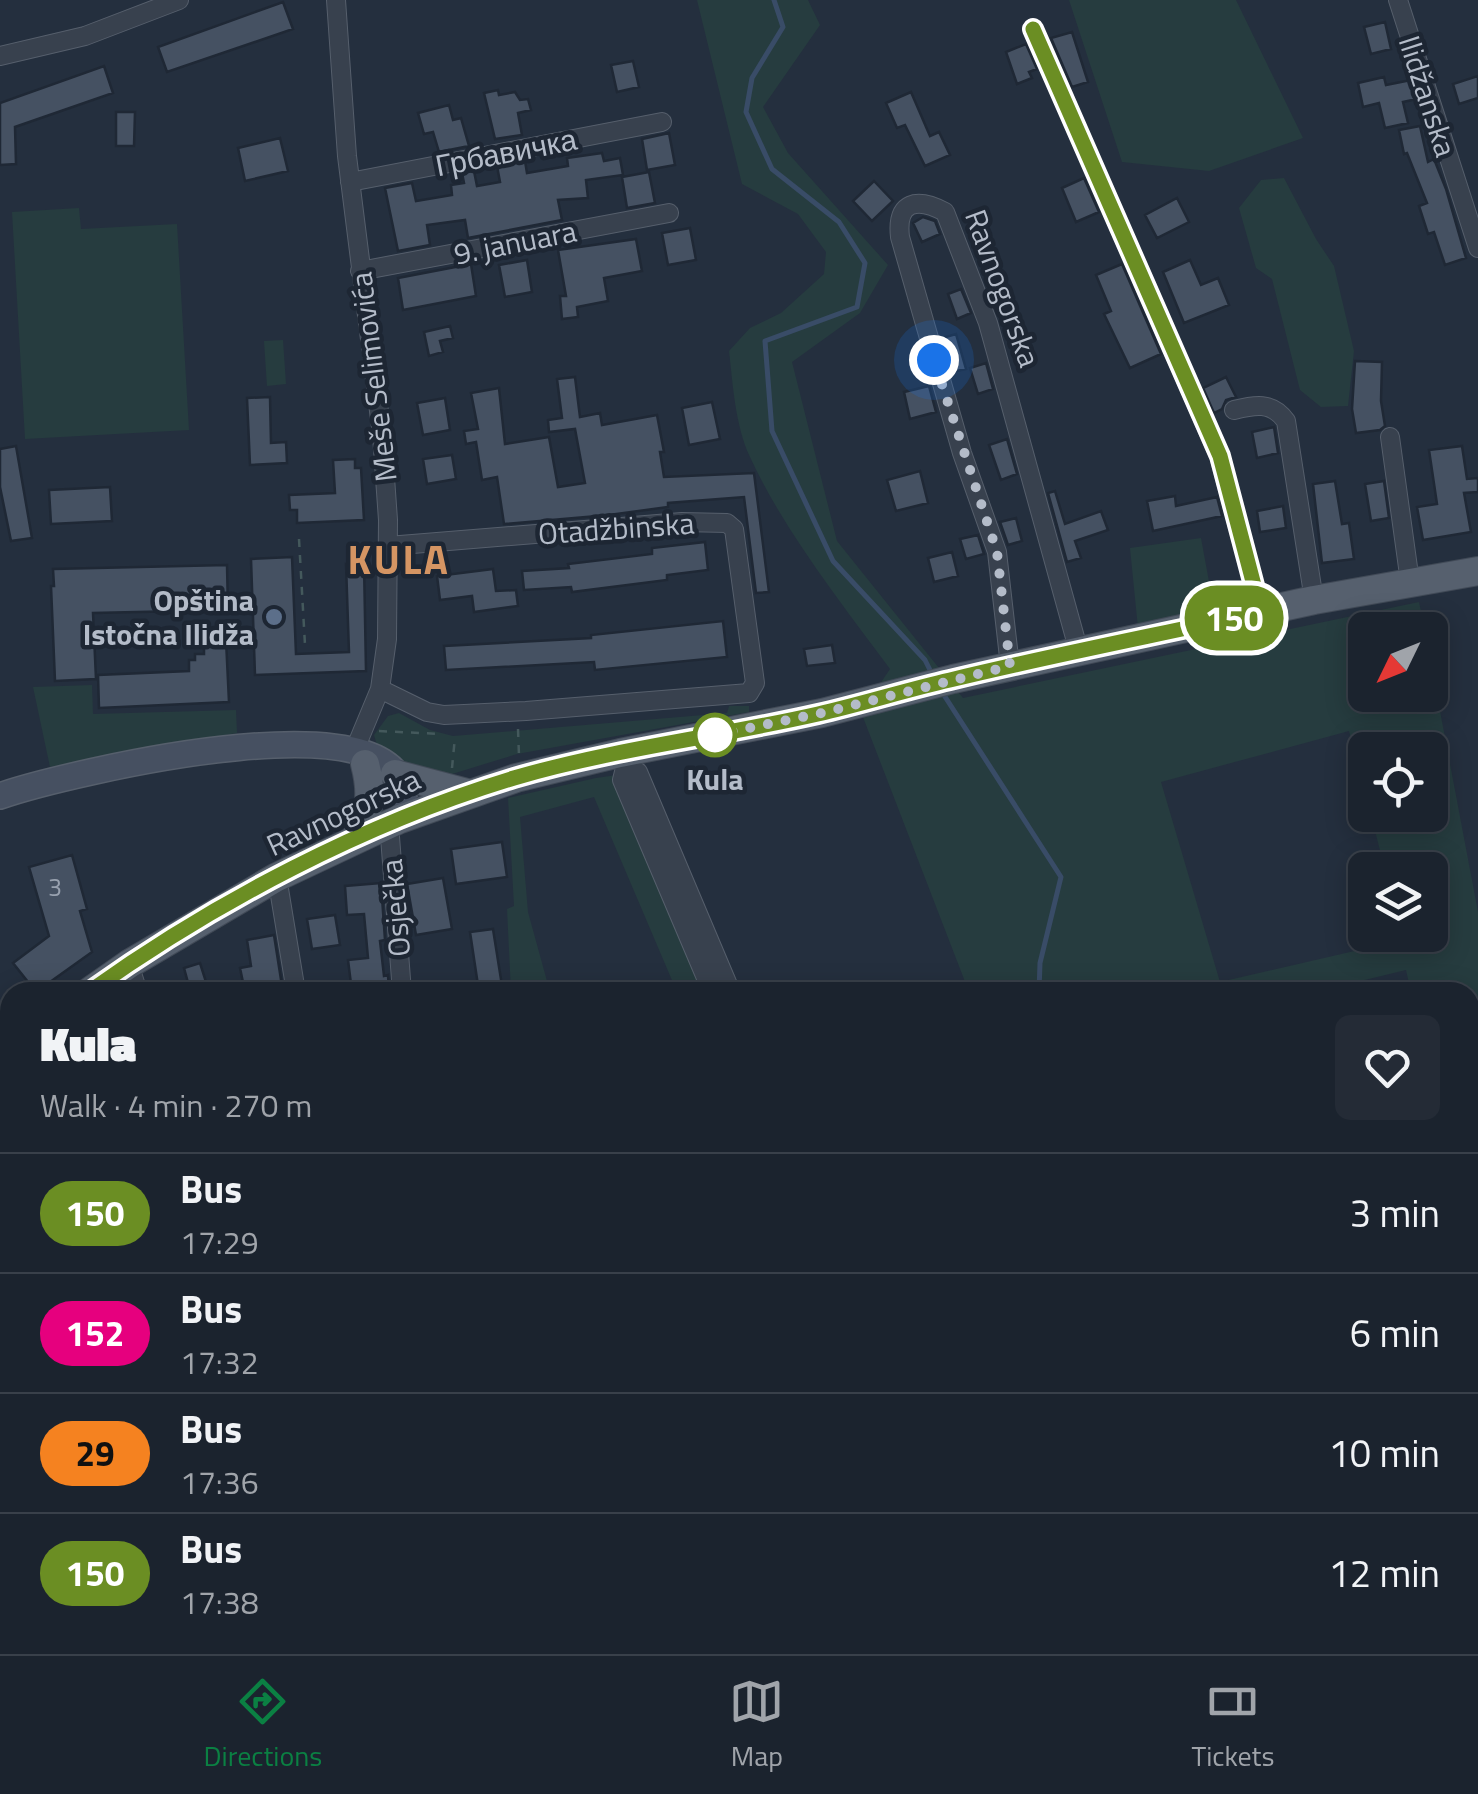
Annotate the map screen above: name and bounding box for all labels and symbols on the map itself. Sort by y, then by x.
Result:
street label: Ilidžanska [1387,30,1469,162]
street label: Грбавичка [431,116,581,188]
street label: Ravnogorska [953,203,1053,373]
street label: 9. januara [450,208,580,276]
street label: Meše Selimovića [337,270,409,484]
your location [909,335,959,385]
street label: Otadžbinska [536,500,696,556]
district label: KULA [348,529,450,590]
place label: Opština Istočna Ilidža [83,577,254,657]
line badge: 150 [1176,586,1292,650]
marker: Opština Istočna Ilidža [263,606,285,628]
north arrow [1348,612,1448,712]
marker: Kula [694,714,736,756]
street label: Ravnogorska [259,756,427,868]
place label: Kula [686,756,744,802]
street label: Osječka [368,857,422,959]
house number: 3 [48,868,62,906]

